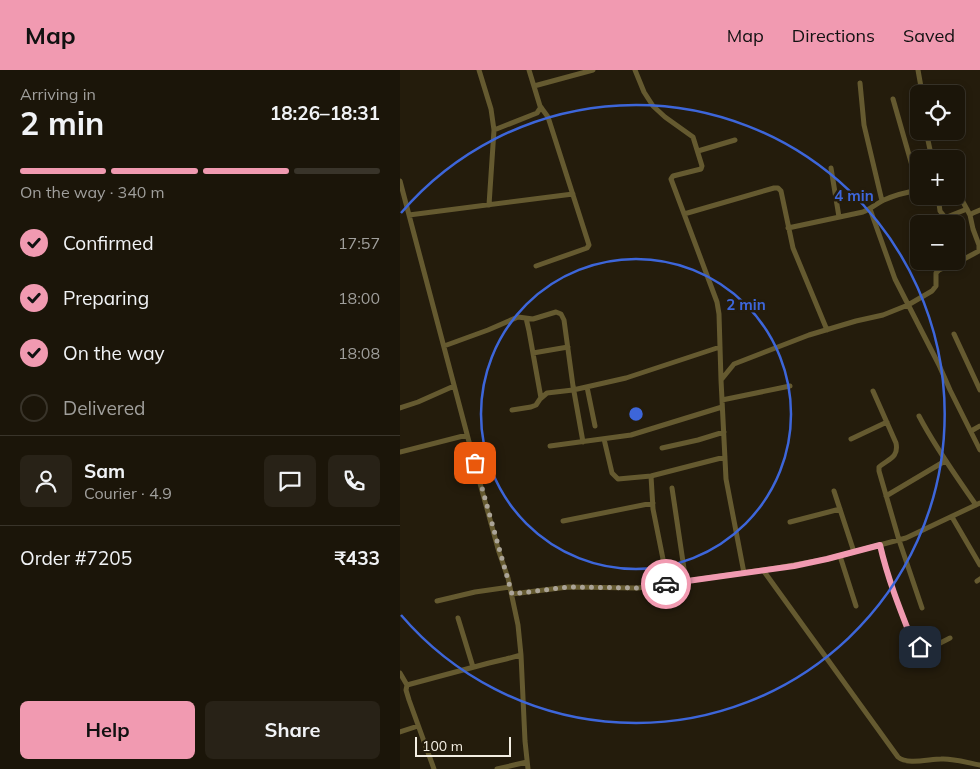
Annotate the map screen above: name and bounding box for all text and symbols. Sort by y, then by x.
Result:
text: Map [25,20,76,50]
text: Map [727,24,764,47]
text: Directions [792,24,875,47]
text: Saved [903,24,955,47]
text: Arriving in [20,84,96,104]
map controls [910,85,965,270]
button: locate [910,85,965,140]
text: 18:26–18:31 [270,101,380,125]
text: 2 min [20,103,104,143]
button: + [910,150,965,205]
text: On the way · 340 m [20,182,165,202]
text: 4 min [834,186,874,205]
button: − [910,215,965,270]
icon: check [20,229,48,257]
text: Confirmed [63,231,154,255]
text: 17:57 [338,233,380,253]
icon: check [20,284,48,312]
text: Preparing [63,286,149,310]
text: 18:00 [338,288,380,308]
text: 2 min [726,295,766,314]
icon: check [20,339,48,367]
text: On the way [63,341,165,365]
text: 18:08 [338,343,380,363]
text: Delivered [63,396,145,420]
centre of rings [627,405,645,423]
pin [454,442,496,484]
icon: bag [461,449,489,477]
button: person [20,455,72,507]
button: chat [264,455,316,507]
button: phone [328,455,380,507]
text: Sam [84,459,125,483]
text: Courier · 4.9 [84,483,172,503]
text: Order #7205 [20,546,132,570]
text: ₹433 [334,546,380,570]
courier [641,559,691,609]
icon: car [652,570,680,598]
pin [899,626,941,668]
icon: home [906,633,934,661]
button: Help [20,701,195,759]
button: Share [205,701,380,759]
scale bar [415,734,511,757]
text: 100 m [422,737,463,755]

